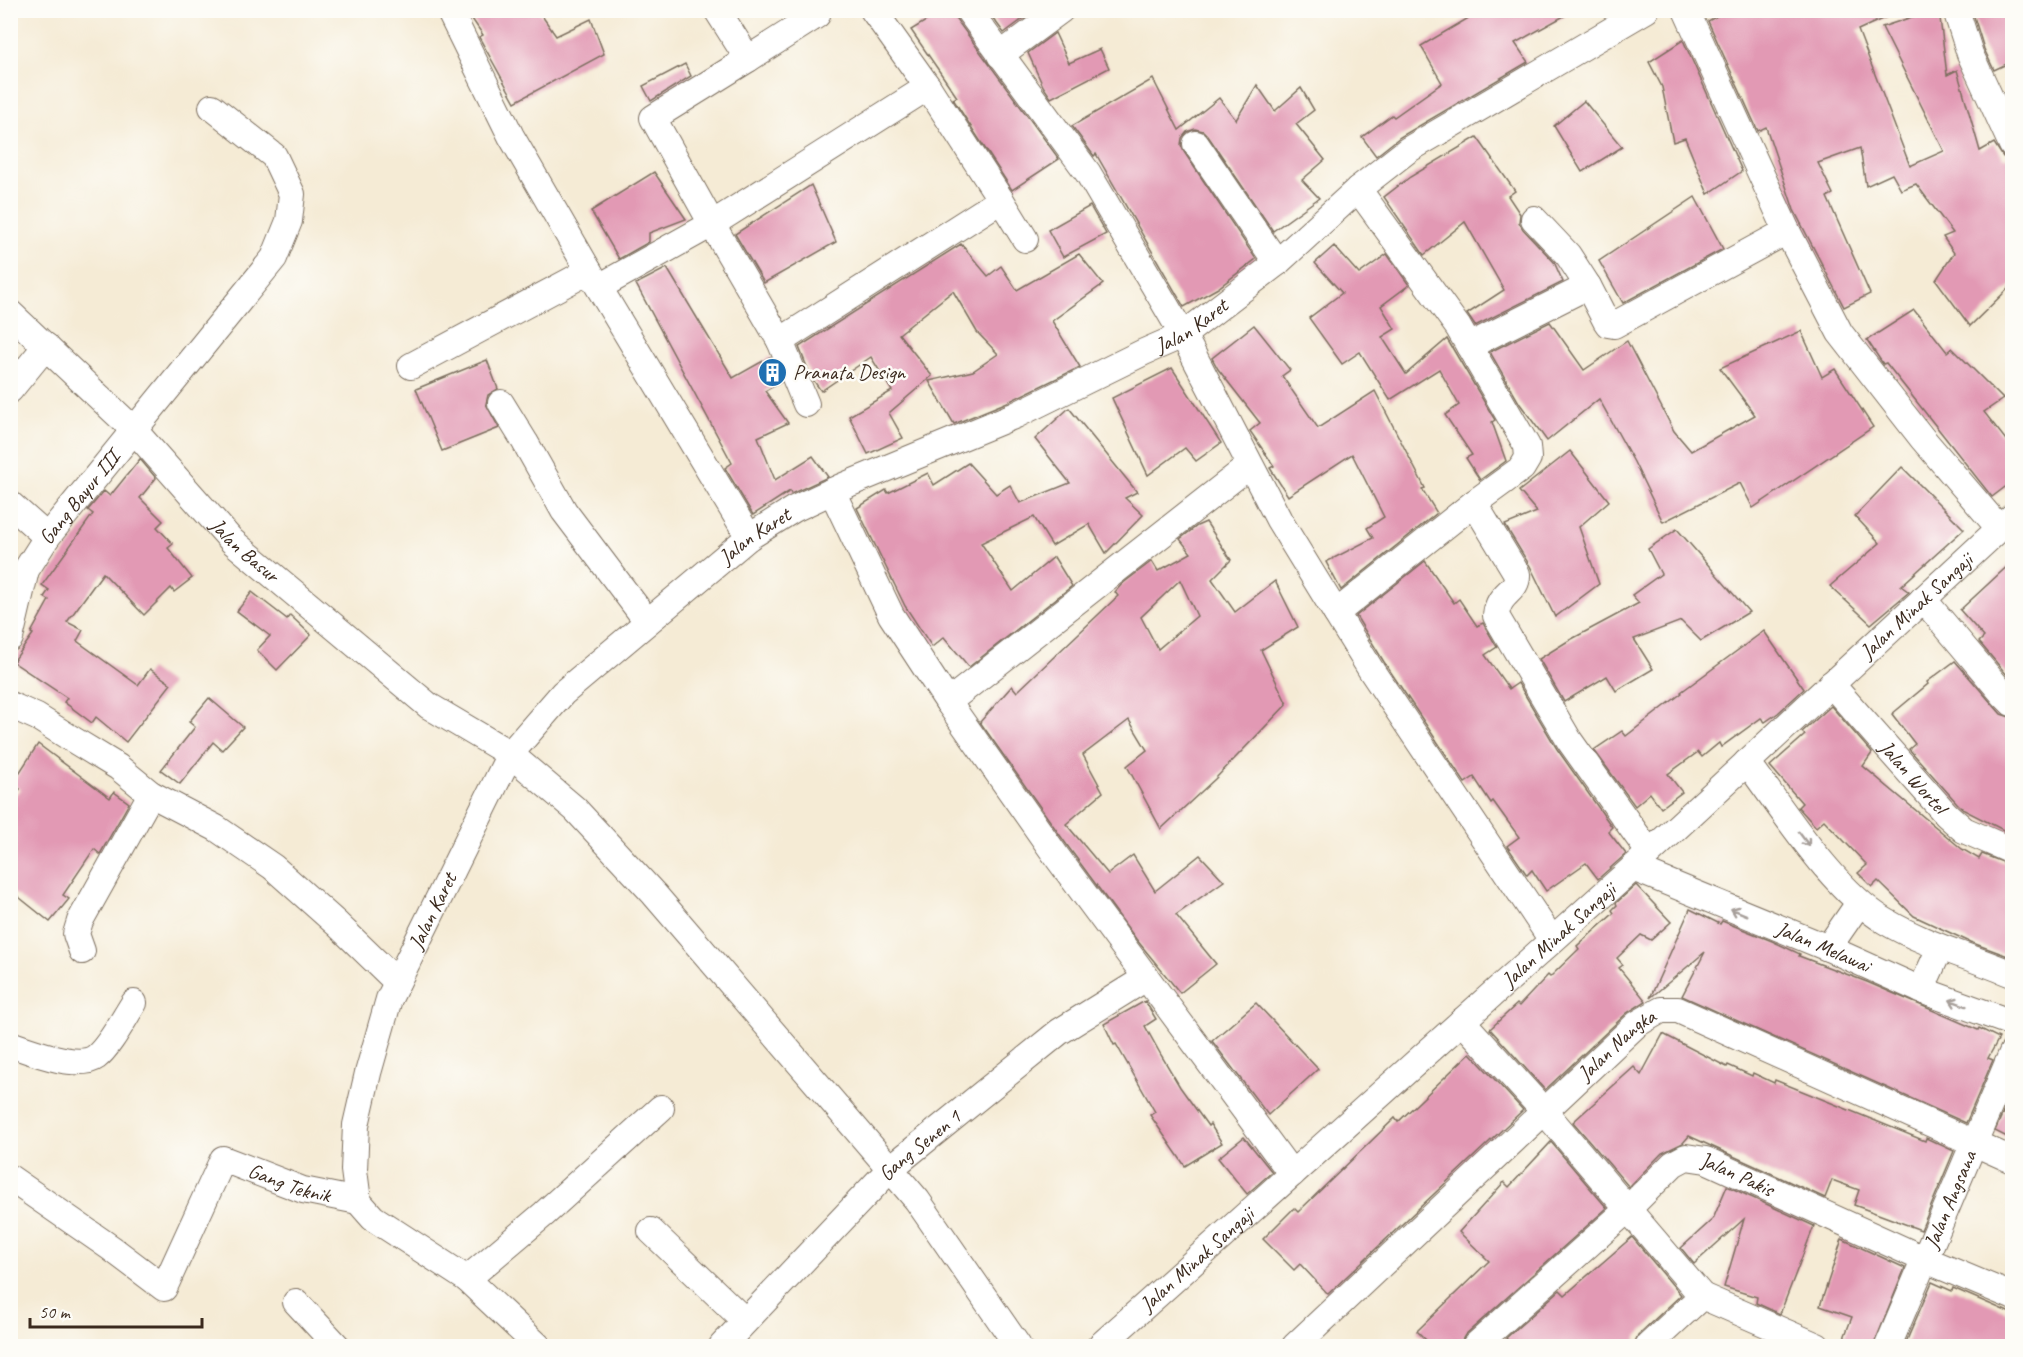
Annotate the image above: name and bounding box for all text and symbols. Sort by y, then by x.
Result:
street label: Jalan Karet [1150,291,1234,359]
building icon: Pranata Design [756,356,788,388]
place label: Pranata Design [793,359,907,385]
street label: Gang Bayur III [33,441,128,549]
street label: Jalan Karet [713,501,797,570]
street label: Jalan Basur [204,512,286,589]
street label: Jalan Minak Sangaji [1854,545,1980,665]
street label: Jalan Wortel [1873,734,1955,822]
one-way arrow [1798,830,1810,846]
street label: Jalan Karet [402,867,463,954]
street label: Jalan Minak Sangaji [1495,875,1623,993]
one-way arrow [1730,906,1749,917]
street label: Jalan Melawai [1772,915,1877,980]
one-way arrow [1949,997,1967,1008]
street label: Jalan Nangka [1571,1002,1662,1087]
street label: Gang Senen 1 [873,1103,967,1186]
street label: Jalan Angsana [1917,1145,1983,1253]
street label: Jalan Pakis [1698,1146,1780,1203]
street label: Gang Teknik [245,1157,334,1208]
street label: Jalan Minak Sangaji [1134,1199,1261,1318]
scale bar [30,1291,202,1329]
text: 50 m [39,1301,72,1323]

